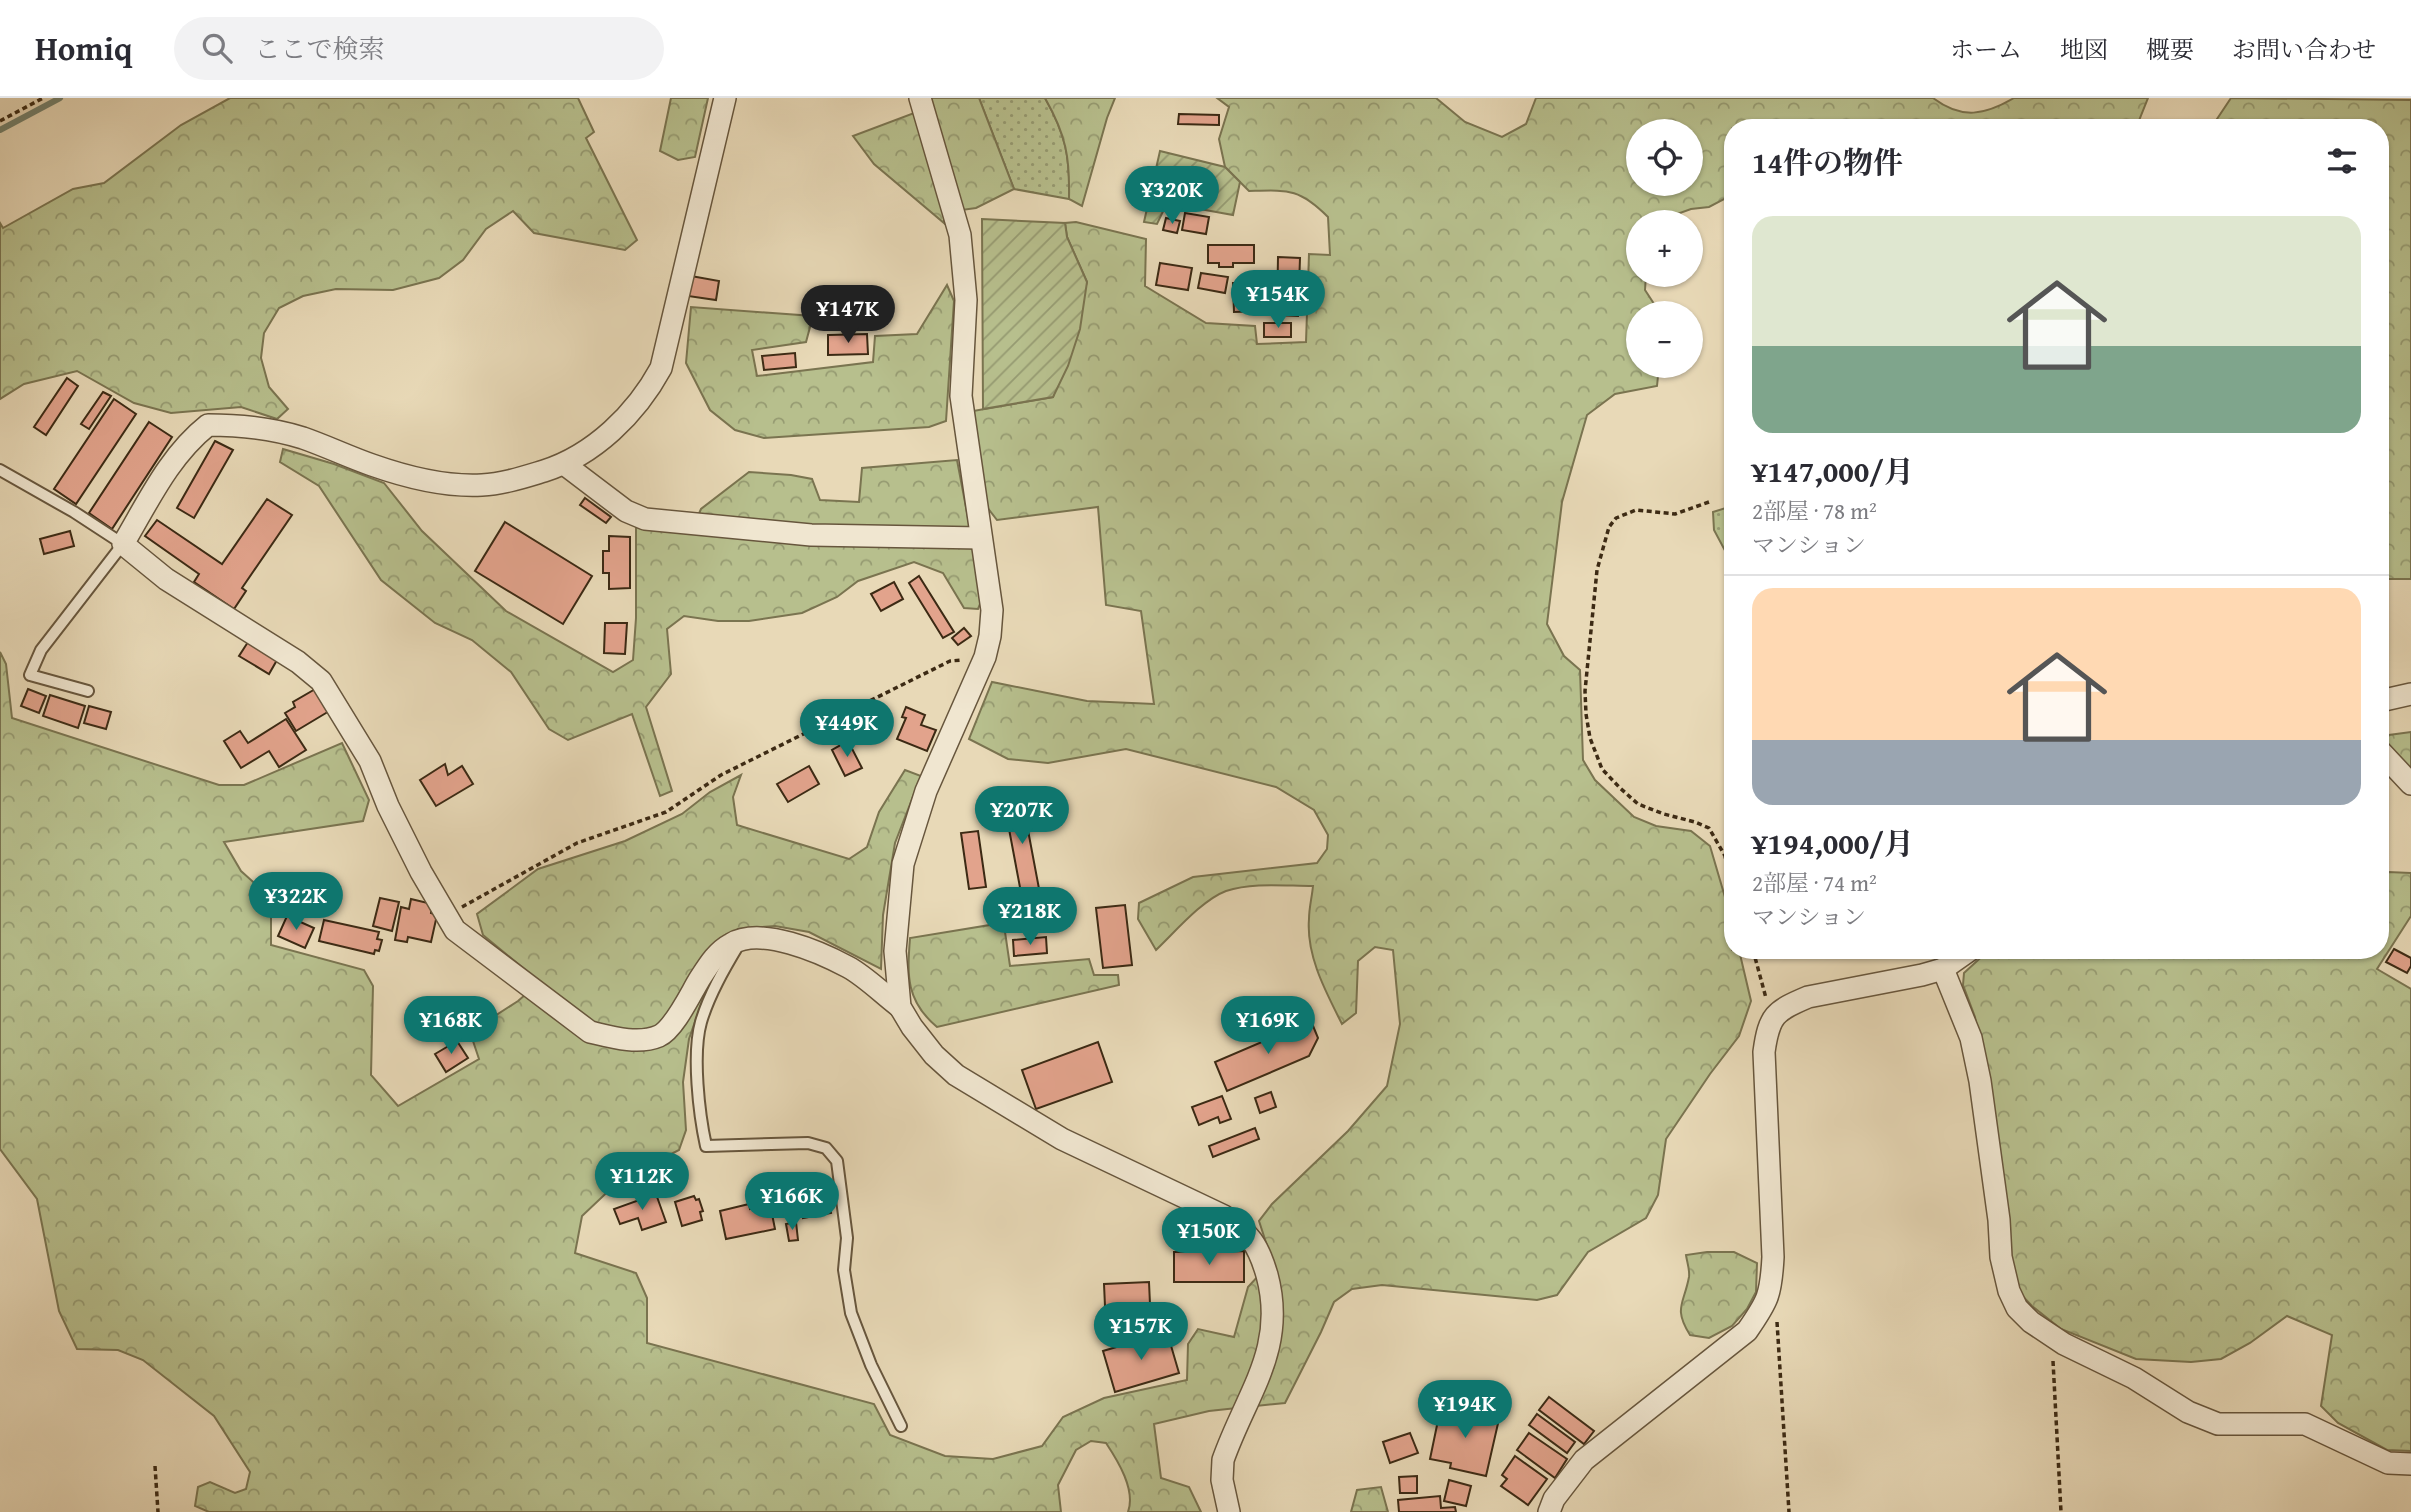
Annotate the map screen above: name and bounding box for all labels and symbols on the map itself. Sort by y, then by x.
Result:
pin: ¥320K [1123,166,1221,226]
pin: ¥154K [1229,271,1327,330]
pin: ¥147K [799,286,897,345]
pin: ¥449K [798,700,896,759]
pin: ¥207K [973,786,1071,846]
pin: ¥322K [247,872,345,932]
pin: ¥218K [981,888,1079,947]
pin: ¥168K [402,996,500,1056]
pin: ¥169K [1219,996,1317,1056]
pin: ¥112K [593,1152,691,1212]
pin: ¥166K [743,1172,841,1232]
pin: ¥150K [1160,1208,1258,1267]
pin: ¥157K [1092,1302,1190,1362]
pin: ¥194K [1416,1380,1514,1440]

